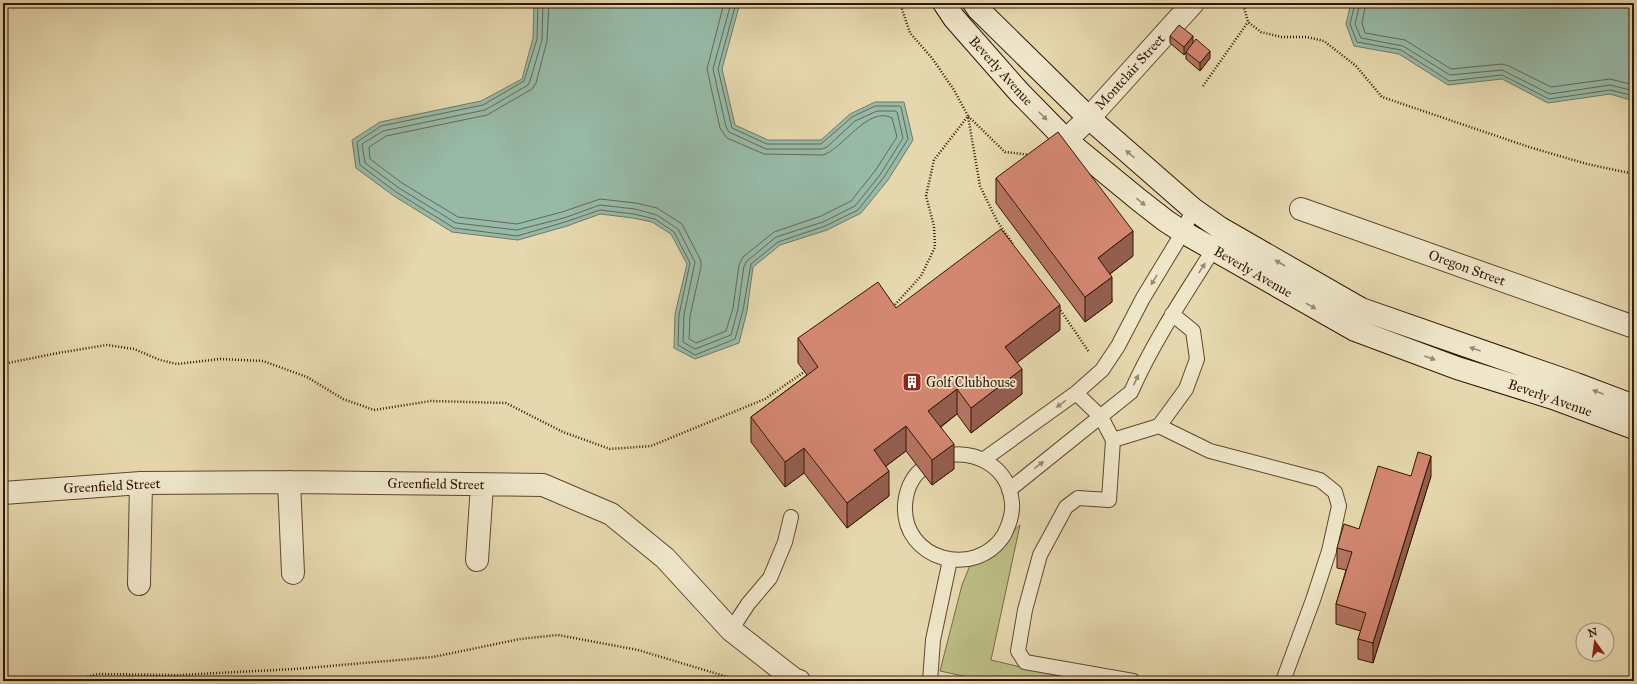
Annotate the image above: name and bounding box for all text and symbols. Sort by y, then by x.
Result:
street label: Montclair Street [1091,30,1169,114]
street label: Beverly Avenue [965,33,1037,109]
one-way arrow [1038,111,1048,121]
one-way arrow [1126,150,1135,159]
one-way arrow [1135,197,1146,206]
street label: Beverly Avenue [1211,243,1295,301]
street label: Oregon Street [1426,246,1508,290]
one-way arrow [1274,259,1286,266]
one-way arrow [1198,262,1205,274]
one-way arrow [1150,275,1158,285]
one-way arrow [1306,302,1317,309]
one-way arrow [1469,346,1481,352]
one-way arrow [1425,355,1437,361]
building icon: Golf Clubhouse [901,371,923,393]
place label: Golf Clubhouse [926,374,1016,391]
one-way arrow [1133,374,1139,386]
street label: Beverly Avenue [1506,376,1594,420]
one-way arrow [1591,389,1603,395]
one-way arrow [1055,400,1066,408]
one-way arrow [1034,461,1045,469]
street label: Greenfield Street [63,475,161,497]
street label: Greenfield Street [387,475,485,493]
north arrow [1575,622,1615,662]
text: N [1587,625,1599,640]

